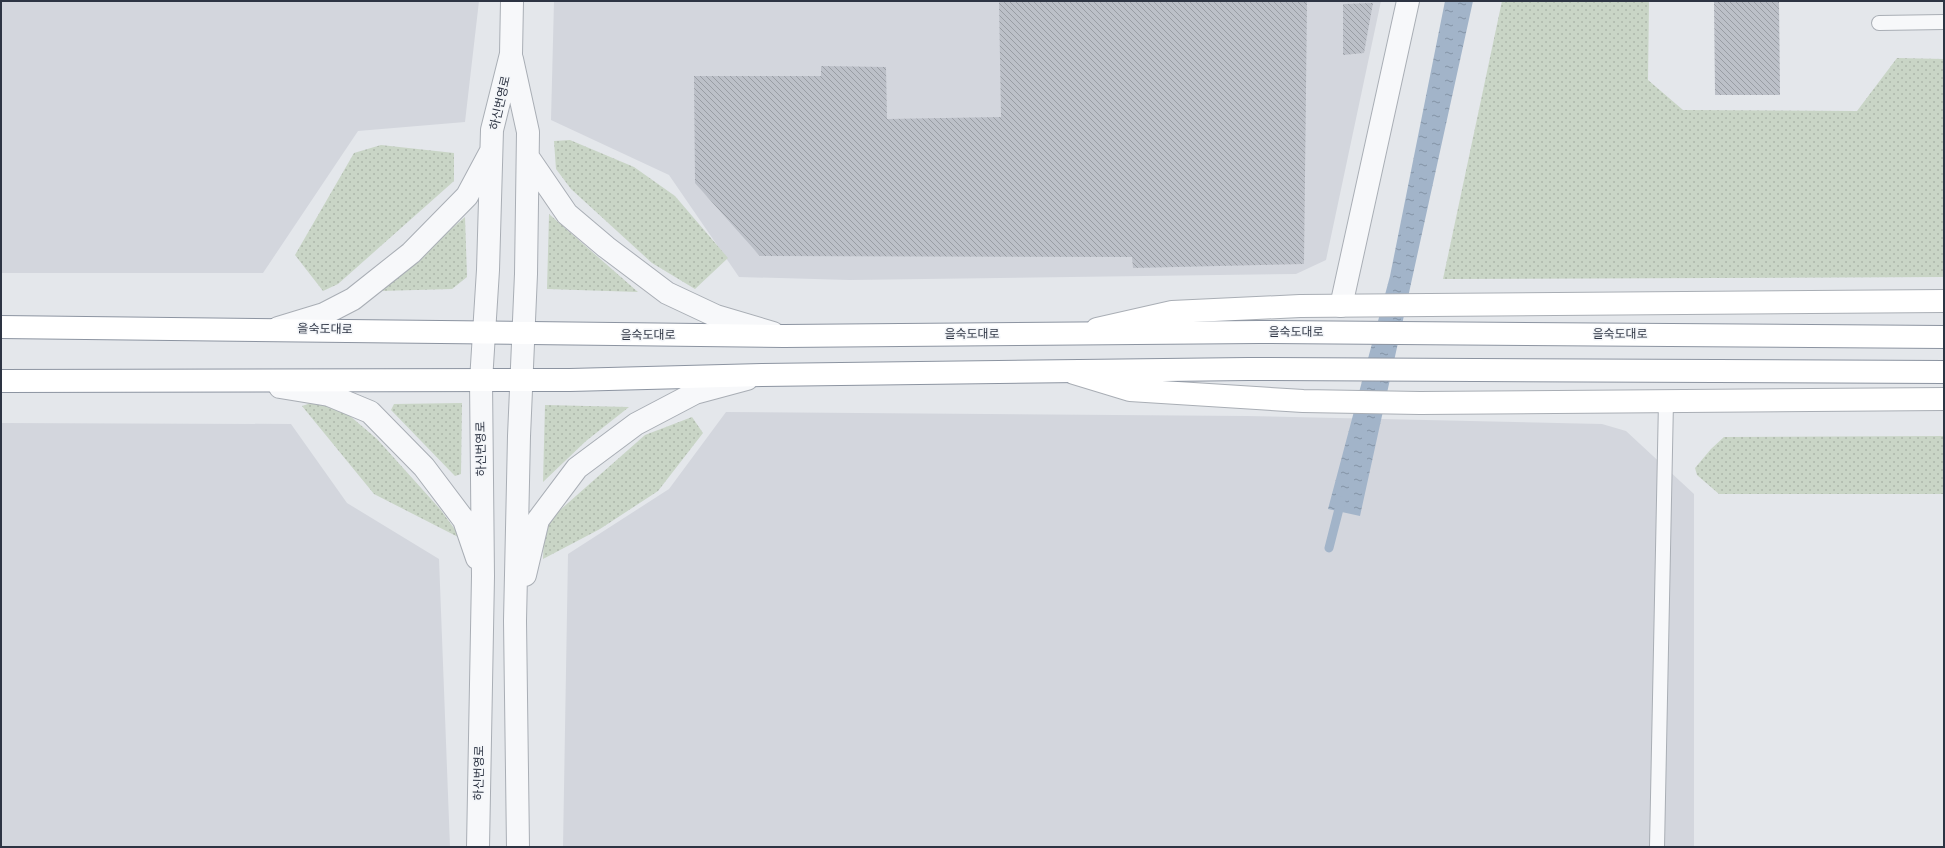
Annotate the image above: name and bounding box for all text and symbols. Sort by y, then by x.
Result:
street label: 하신번영로 [486,74,514,132]
street label: 을숙도대로 [297,321,353,337]
street label: 을숙도대로 [1268,324,1324,340]
street label: 을숙도대로 [944,326,1000,342]
street label: 을숙도대로 [1592,326,1648,342]
street label: 을숙도대로 [620,327,676,343]
street label: 하신번영로 [473,421,489,477]
street label: 하신번영로 [471,745,487,801]

